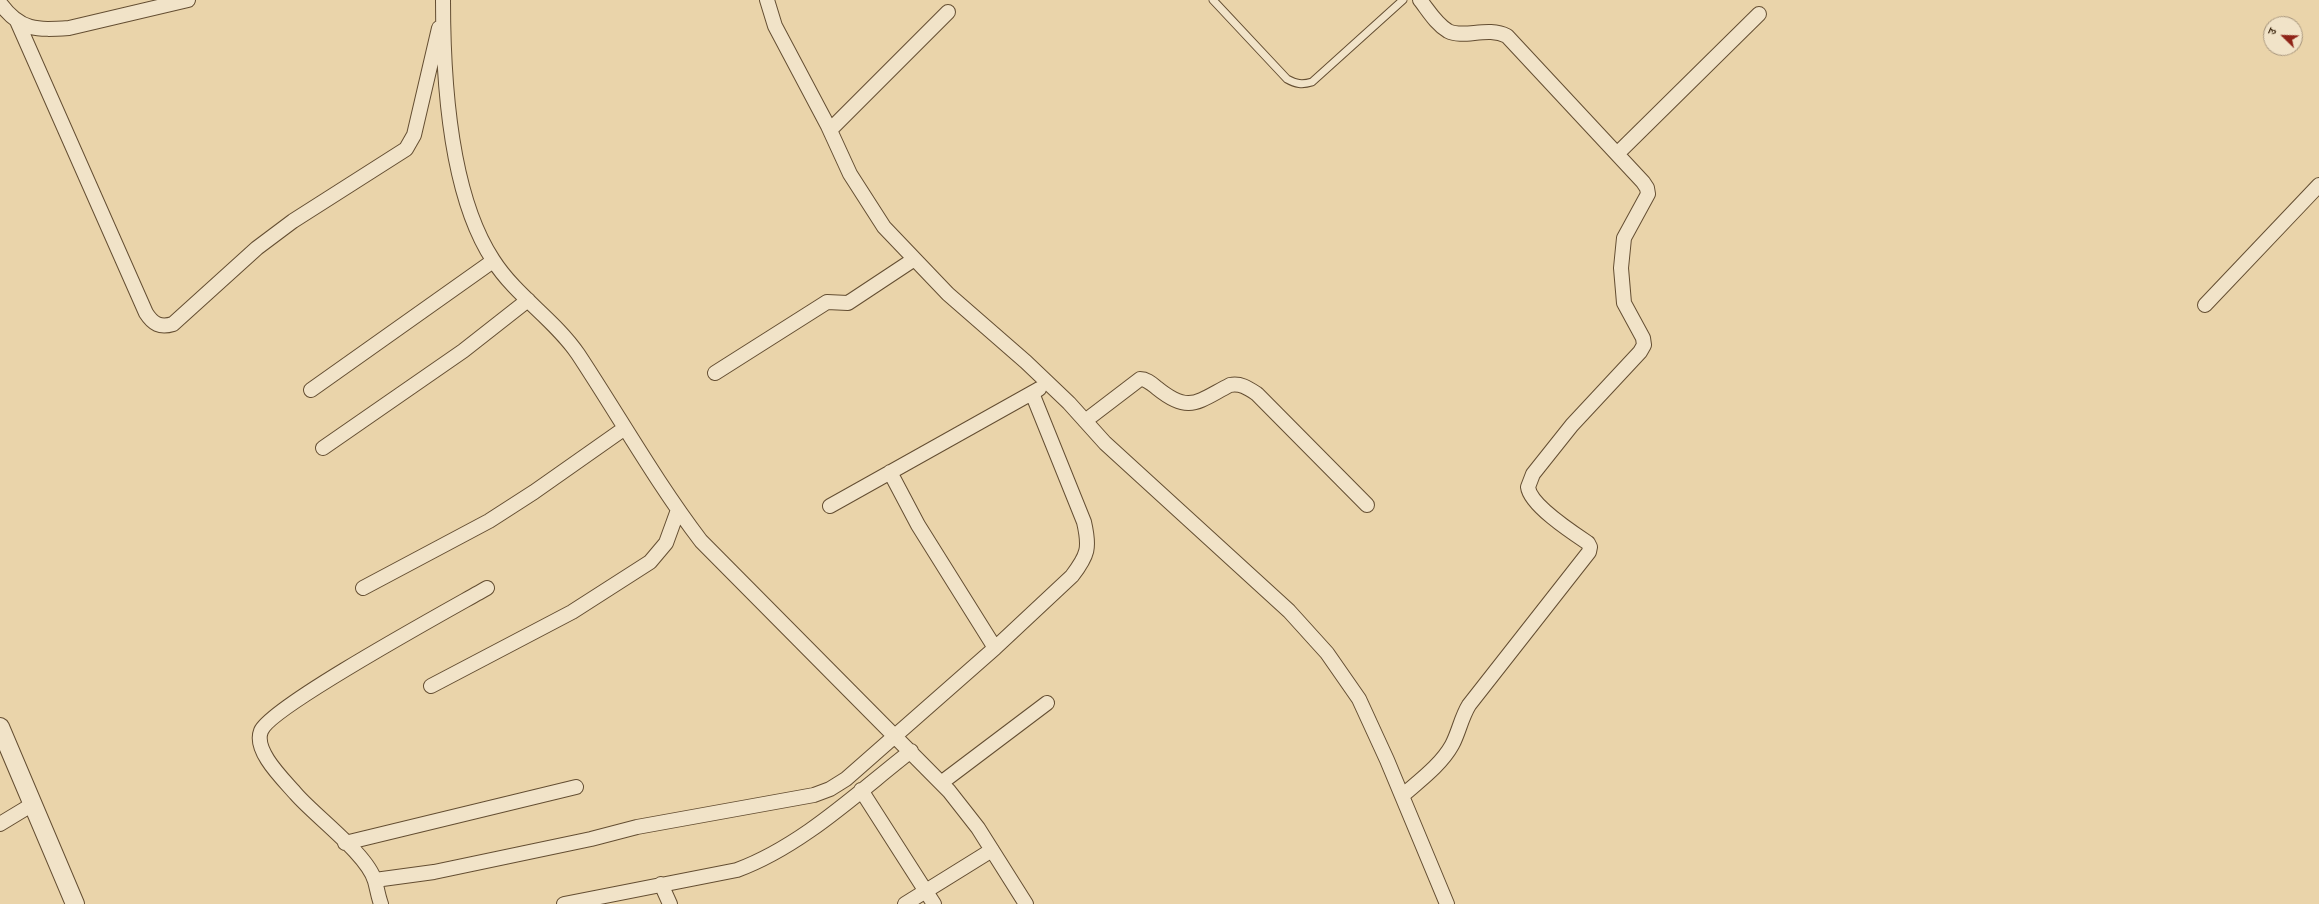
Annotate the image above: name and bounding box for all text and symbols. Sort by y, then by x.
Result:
north arrow [2263,16,2303,56]
text: उ [2265,26,2279,37]

